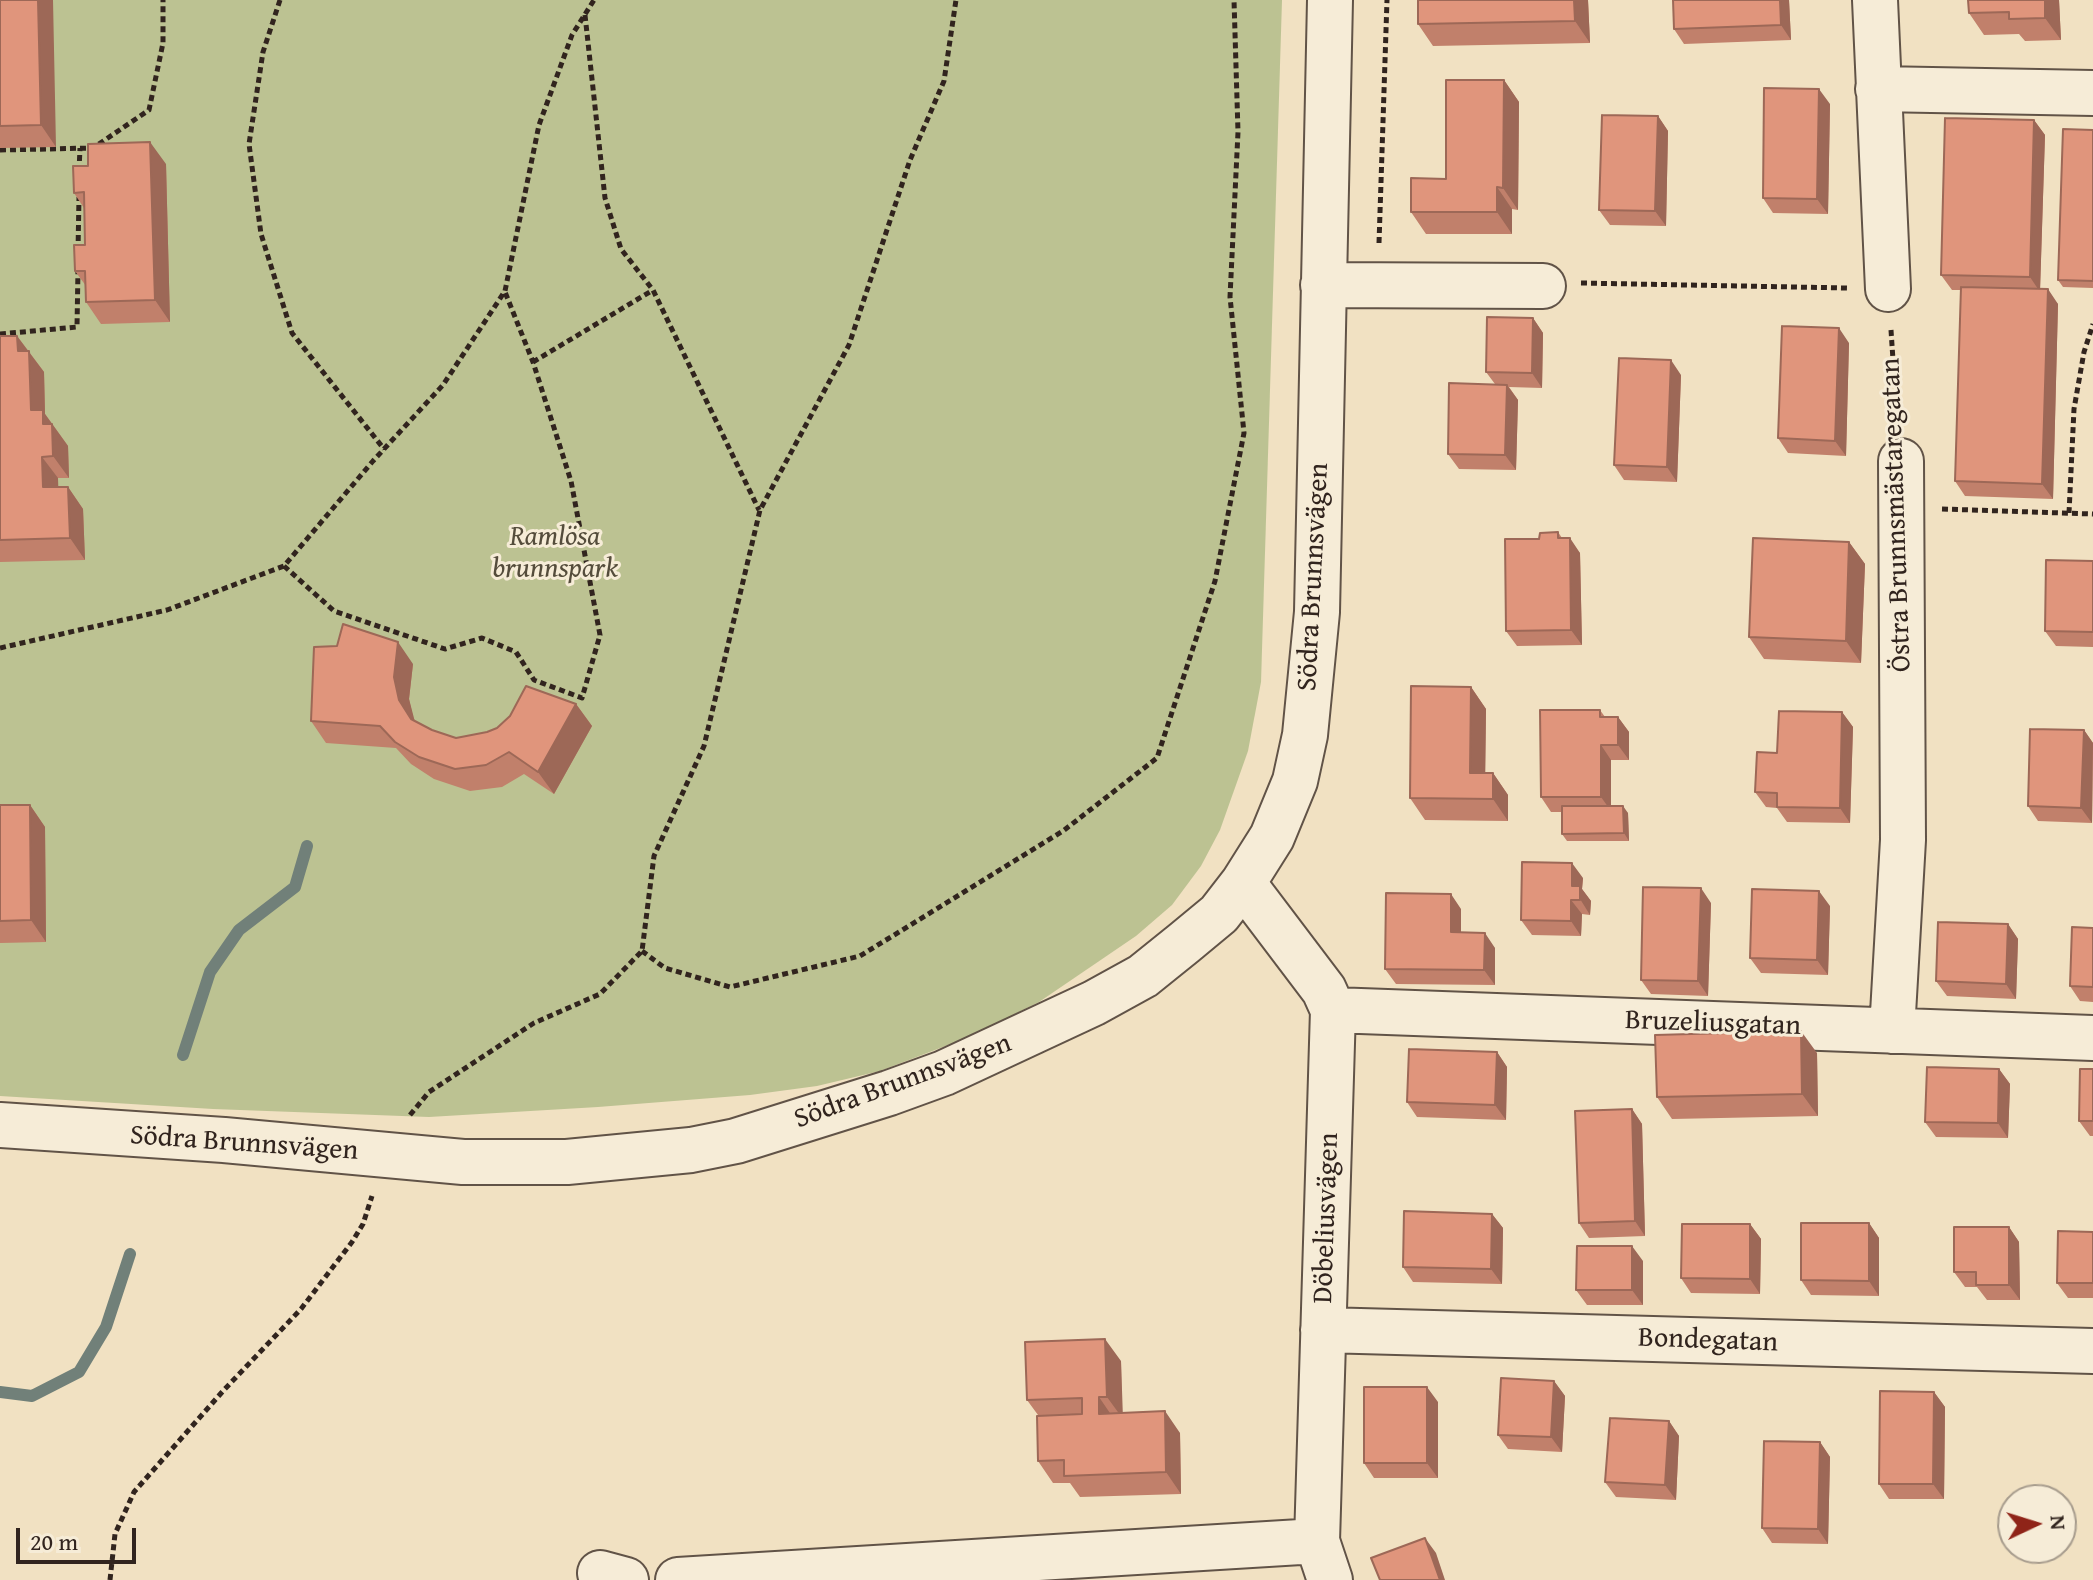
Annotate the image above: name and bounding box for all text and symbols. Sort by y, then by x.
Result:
street label: Östra Brunnsmästaregatan [1875,357,1919,673]
street label: Södra Brunnsvägen [1291,462,1337,692]
park label: Ramlösa brunnspark [492,521,618,587]
street label: Bruzeliusgatan [1624,1004,1802,1044]
street label: Södra Brunnsvägen [790,1027,1016,1137]
street label: Södra Brunnsvägen [129,1119,359,1169]
street label: Döbeliusvägen [1307,1132,1347,1304]
street label: Bondegatan [1637,1322,1779,1360]
north arrow [1997,1484,2077,1564]
scale bar [20,1512,140,1562]
text: N [2042,1514,2075,1531]
text: 20 m [30,1524,78,1559]

